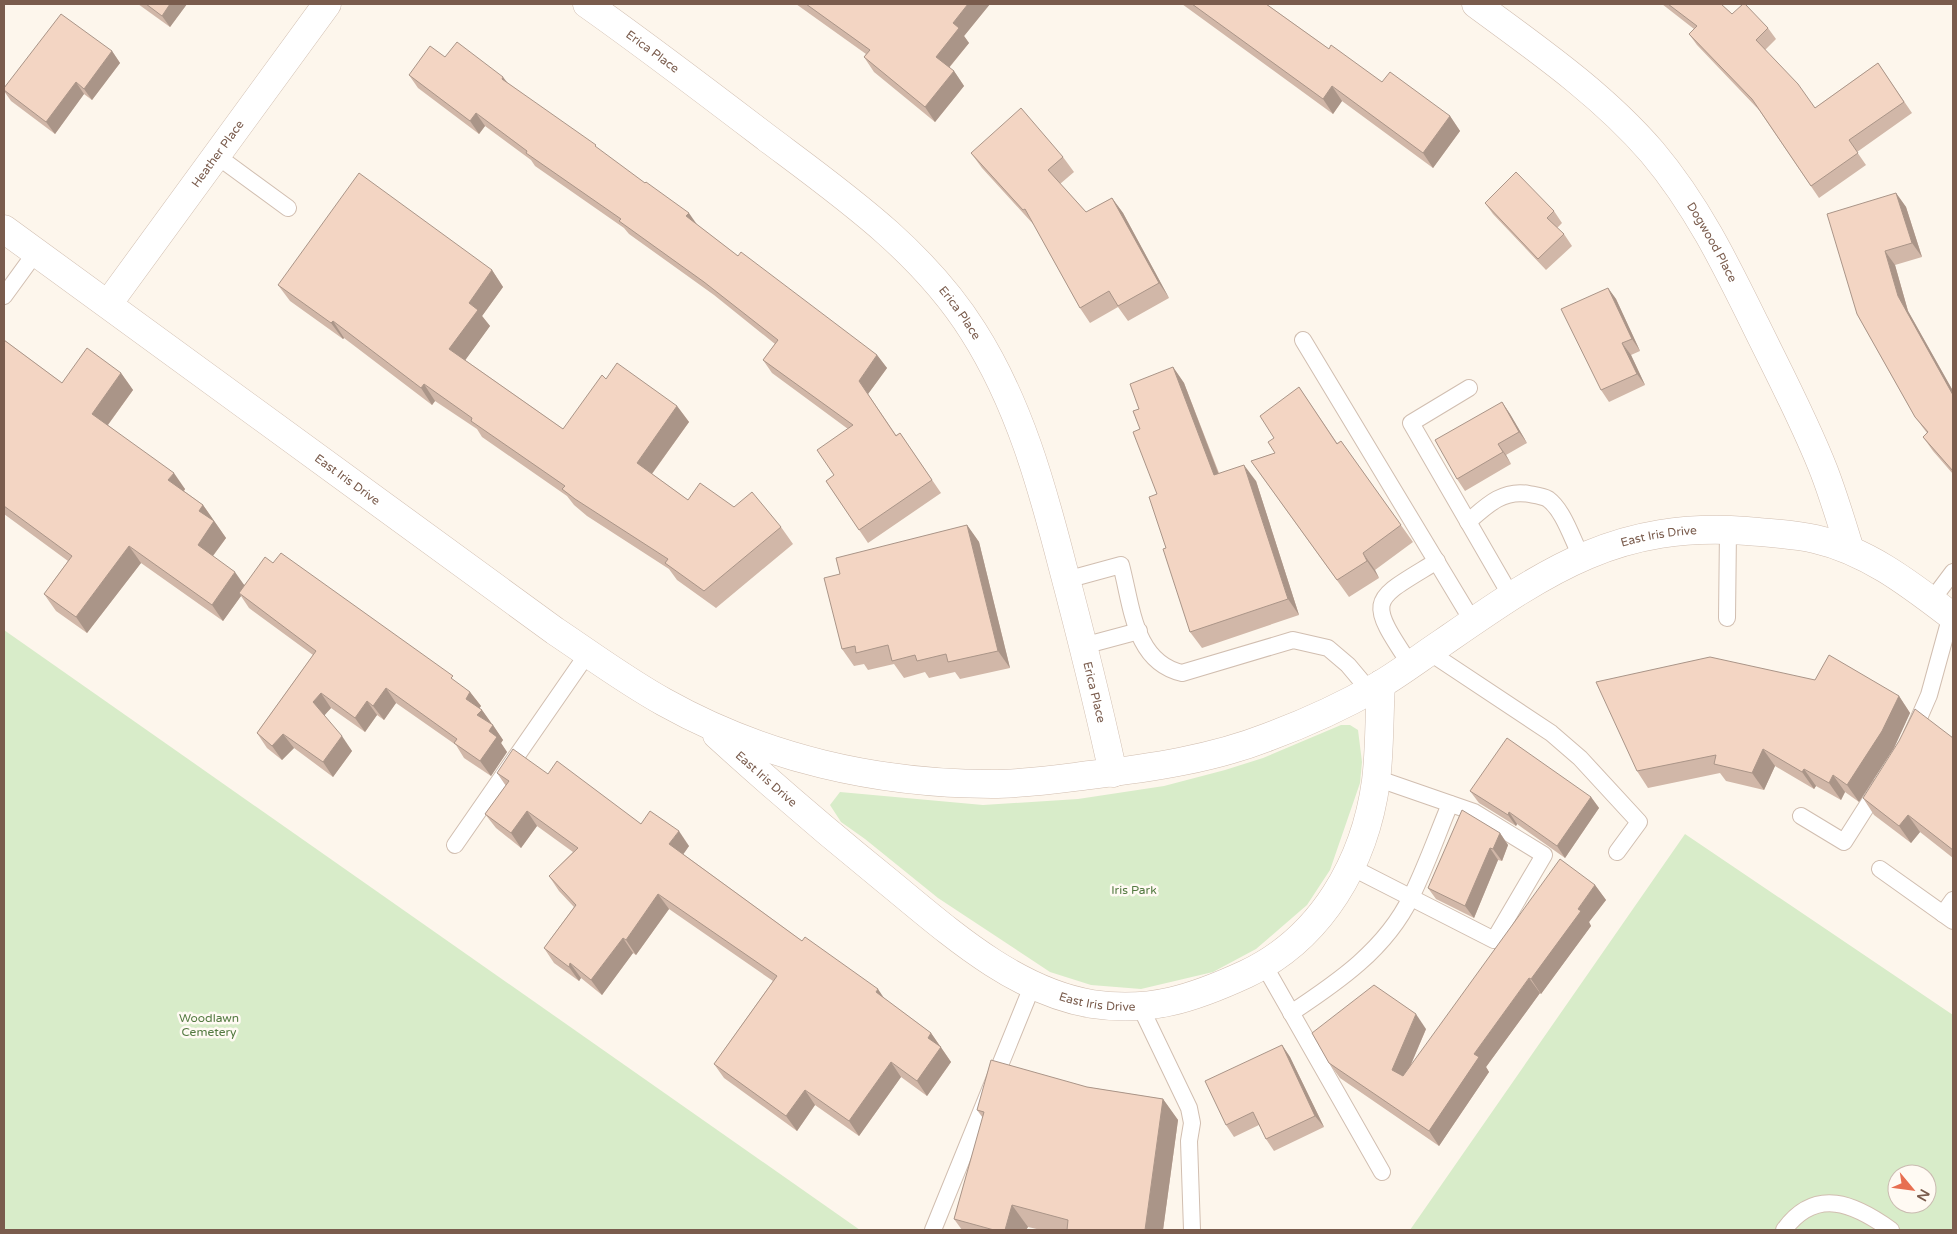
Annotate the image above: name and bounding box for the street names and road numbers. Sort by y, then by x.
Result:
street label: Erica Place [623,27,682,76]
street label: Heather Place [189,117,247,190]
street label: Dogwood Place [1684,200,1740,285]
street label: Erica Place [936,283,984,342]
street label: East Iris Drive [312,451,383,508]
street label: East Iris Drive [1619,523,1697,550]
street label: Erica Place [1080,660,1108,724]
street label: East Iris Drive [733,748,800,810]
street label: East Iris Drive [1057,989,1136,1014]

